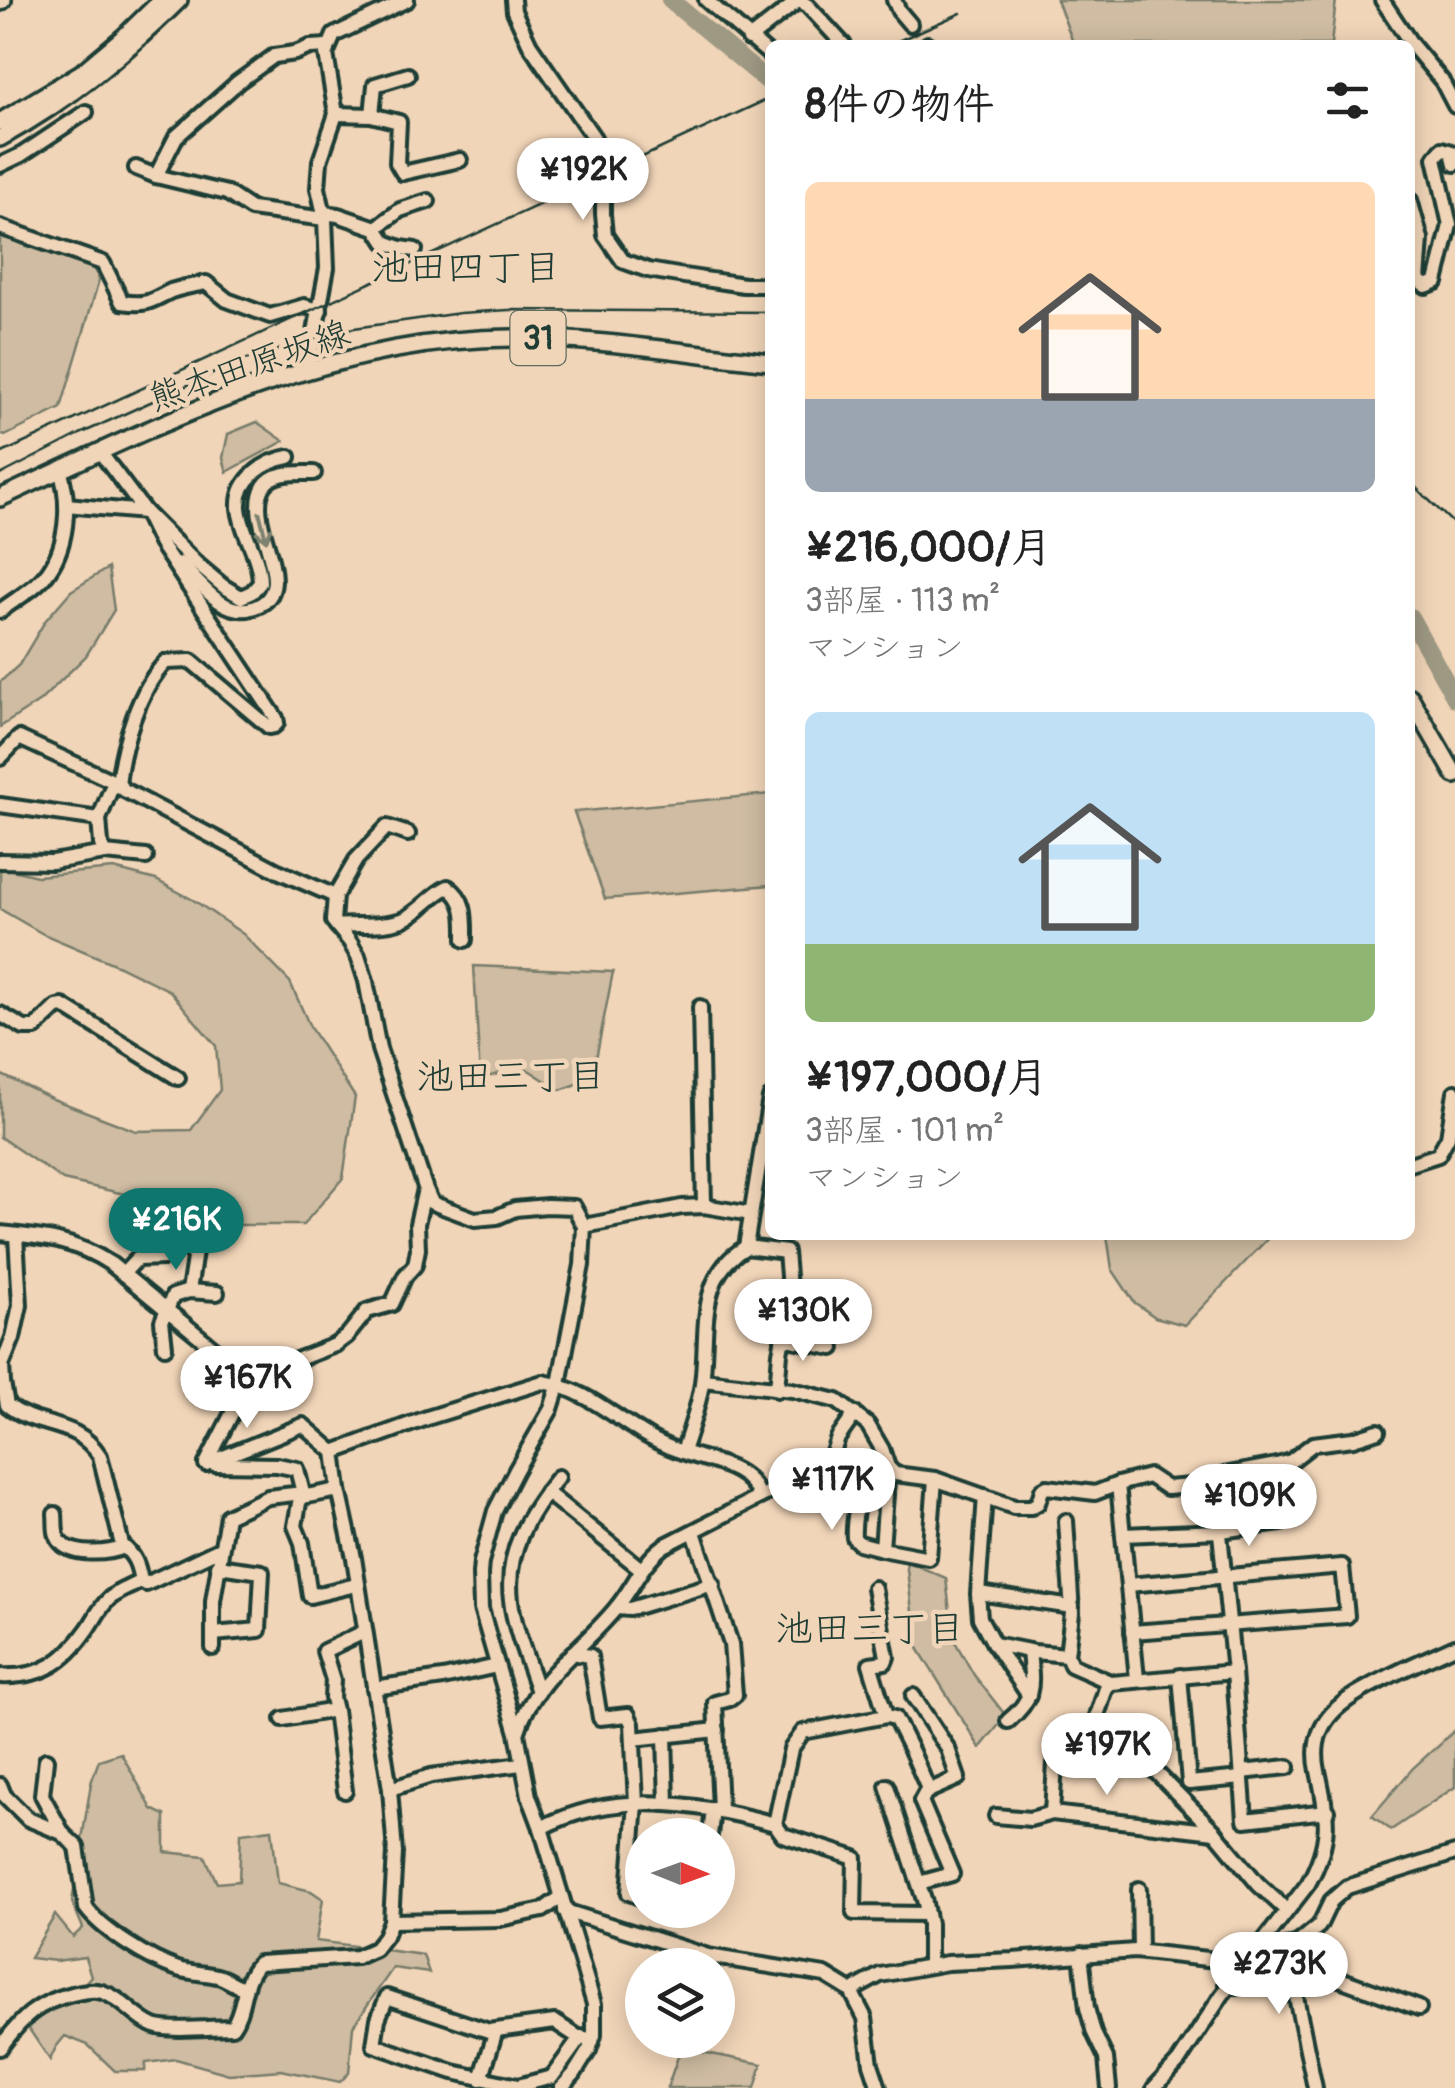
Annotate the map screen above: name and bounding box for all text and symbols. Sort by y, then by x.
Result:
icon: filters [1320,73,1375,128]
text: 8件の物件 [805,79,994,131]
pin: ¥192K [513,138,653,223]
text: ¥192K [539,150,627,190]
district label: 池田四丁目 [371,244,561,292]
icon: home [1000,247,1180,427]
street label: 熊本田原坂線 [143,311,356,421]
road number: 31 [510,311,566,365]
one-way arrow [254,511,273,543]
text: ¥216,000/月 [805,522,1052,574]
text: 3部屋 · 113 m² [805,581,1000,621]
text: マンション [805,628,964,668]
icon: home [1000,777,1180,957]
text: ¥197,000/月 [805,1052,1048,1104]
district label: 池田三丁目 [416,1053,606,1101]
text: 3部屋 · 101 m² [805,1111,1004,1151]
text: マンション [805,1158,964,1198]
pin: ¥216K [106,1188,246,1273]
text: ¥216K [131,1200,221,1240]
pin: ¥130K [733,1279,873,1364]
text: ¥130K [756,1291,850,1331]
pin: ¥167K [177,1346,317,1431]
text: ¥167K [202,1358,292,1398]
pin: ¥117K [762,1448,902,1533]
text: ¥117K [790,1460,874,1500]
pin: ¥109K [1179,1464,1319,1549]
text: ¥109K [1203,1476,1295,1516]
district label: 池田三丁目 [775,1605,965,1653]
pin: ¥197K [1037,1713,1177,1798]
text: ¥197K [1063,1725,1151,1765]
north arrow [625,1818,735,1928]
map controls [625,1818,735,2058]
pin: ¥273K [1209,1932,1349,2017]
text: ¥273K [1232,1944,1326,1984]
button: layers [625,1948,735,2058]

